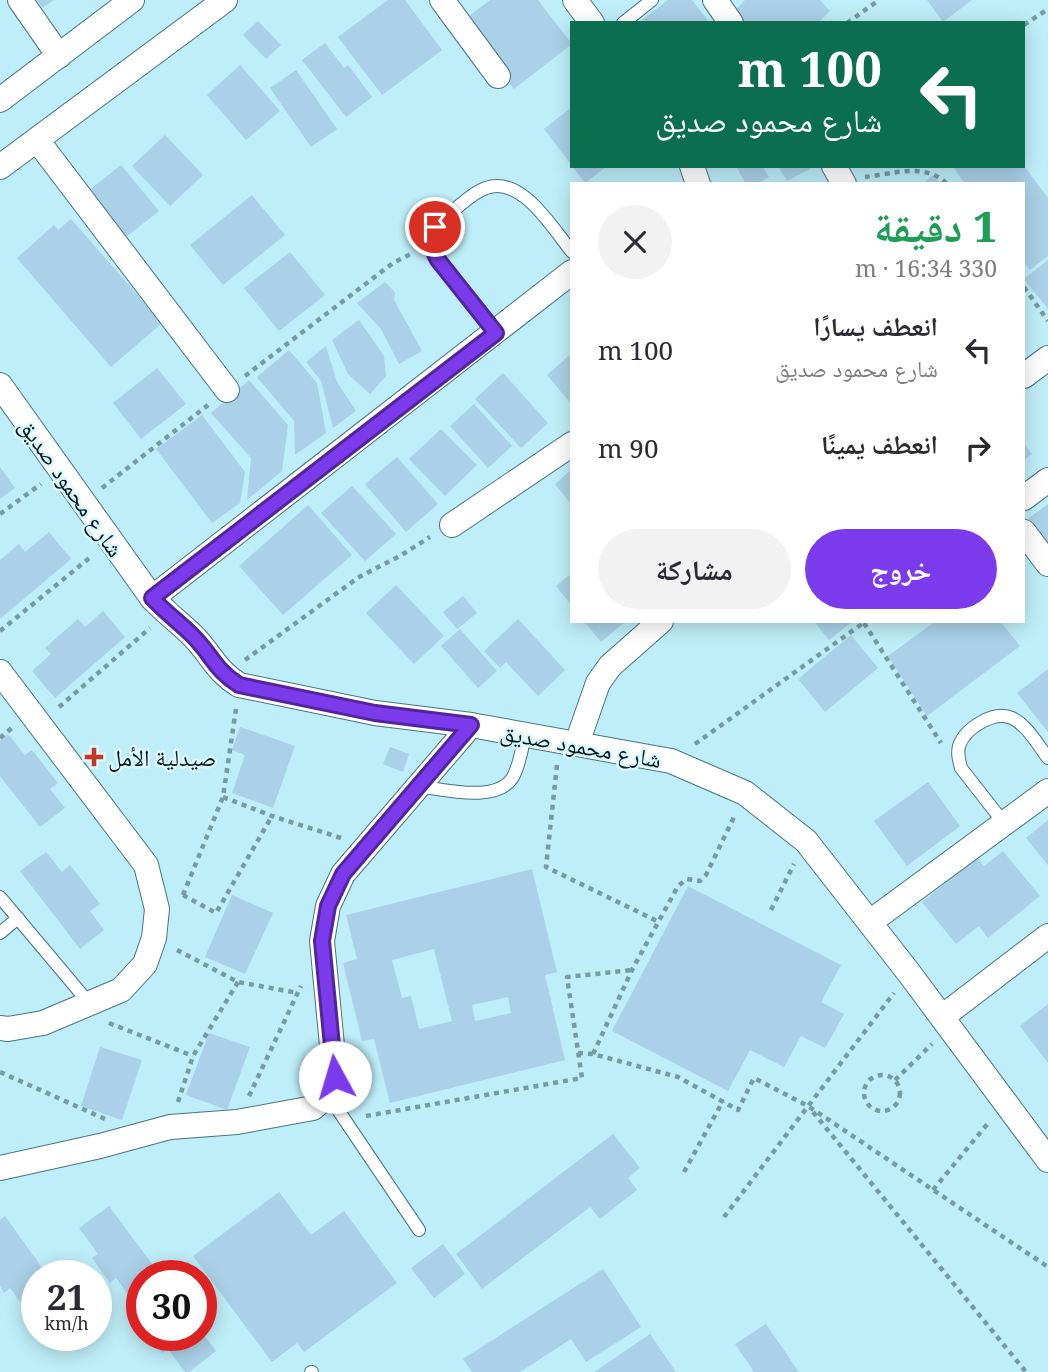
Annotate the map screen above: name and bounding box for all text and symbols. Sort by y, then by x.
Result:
text: 100 m [738,35,882,101]
icon: left [906,49,997,140]
text: شارع محمود صديق [655,98,882,141]
pin [405,197,465,257]
text: 1 دقيقة [874,197,997,254]
button: close [598,205,672,279]
icon: arrive [416,208,454,246]
text: 330 m · 16:34 [855,252,997,284]
text: انعطف يسارًا [813,308,938,344]
icon: left [959,331,997,369]
text: 100 m [598,332,673,368]
text: شارع محمود صديق [775,352,938,384]
street label: شارع محمود صديق [12,411,132,563]
text: انعطف يمينًا [821,426,938,462]
icon: right [959,429,997,467]
text: 90 m [598,430,658,466]
button: مشاركة [598,529,791,609]
button: خروج [805,529,997,609]
street label: شارع محمود صديق [498,715,664,775]
place label: صيدلية الأمل [108,741,216,773]
marker: صيدلية الأمل [86,749,102,765]
position arrow [298,1040,372,1114]
speed limit sign: 30 [126,1260,217,1351]
text: 21 [47,1273,86,1320]
text: km/h [44,1311,89,1335]

